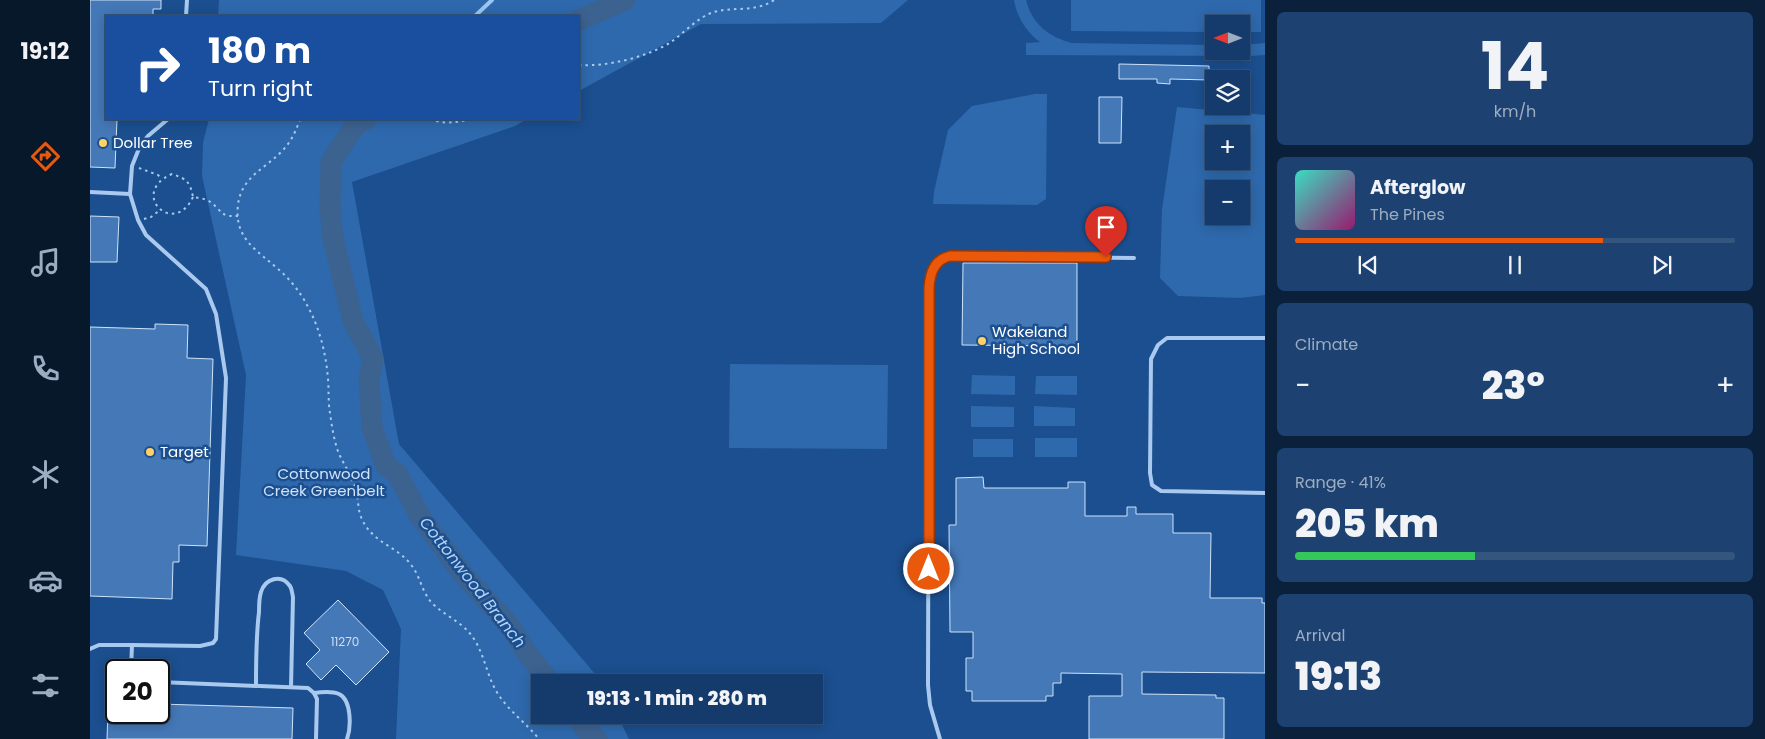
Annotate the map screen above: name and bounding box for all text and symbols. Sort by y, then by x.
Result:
north arrow [1205,15,1250,60]
map controls [1205,15,1250,225]
text: 14 [1481,21,1549,112]
text: 180 m [208,26,311,75]
icon: right [125,35,190,100]
text: 19:12 [21,36,69,67]
button: layers [1205,70,1250,115]
text: Turn right [208,73,313,104]
text: km/h [1494,100,1536,123]
button: + [1205,125,1250,170]
place label: Dollar Tree [113,132,193,153]
marker: Dollar Tree [97,137,109,149]
icon: directions [28,139,63,174]
text: Afterglow [1370,174,1465,201]
button: − [1205,180,1250,225]
text: The Pines [1370,203,1445,226]
pin [1085,206,1127,257]
icon: arrive [1092,213,1120,241]
icon: music [28,245,63,280]
icon: previous [1354,251,1382,279]
icon: pause [1501,251,1529,279]
icon: next [1648,251,1676,279]
place label: Wakeland High School [992,321,1080,359]
text: Climate [1295,333,1358,356]
marker: Wakeland High School [976,335,988,347]
icon: phone [28,351,63,386]
text: 23° [1482,359,1545,412]
text: − [1295,366,1310,405]
text: + [1716,366,1735,405]
place label: Target [160,441,209,462]
marker: Target [144,446,156,458]
icon: climate [28,457,63,492]
park label: Cottonwood Creek Greenbelt [263,463,385,501]
text: Range · 41% [1295,471,1386,494]
text: 205 km [1295,497,1439,550]
water label: Cottonwood Branch [414,512,531,653]
position arrow [902,542,954,594]
icon: car [28,563,63,598]
text: Arrival [1295,624,1345,647]
house number: 11270 [331,633,359,650]
text: 19:13 [1295,650,1382,703]
speed limit sign: 20 [105,659,170,724]
icon: filters [28,668,63,703]
text: 19:13 · 1 min · 280 m [587,685,767,712]

